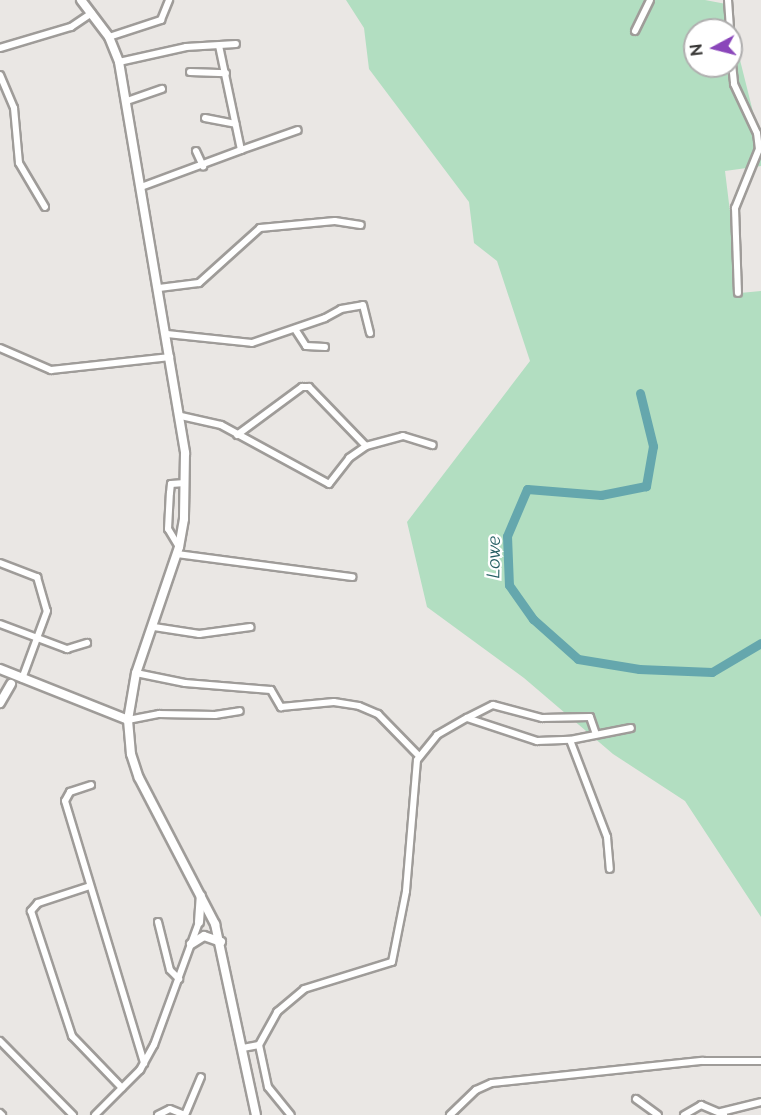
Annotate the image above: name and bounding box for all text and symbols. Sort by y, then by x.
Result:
north arrow [683,18,743,78]
text: N [686,43,707,57]
water label: Lowe [483,535,505,579]

